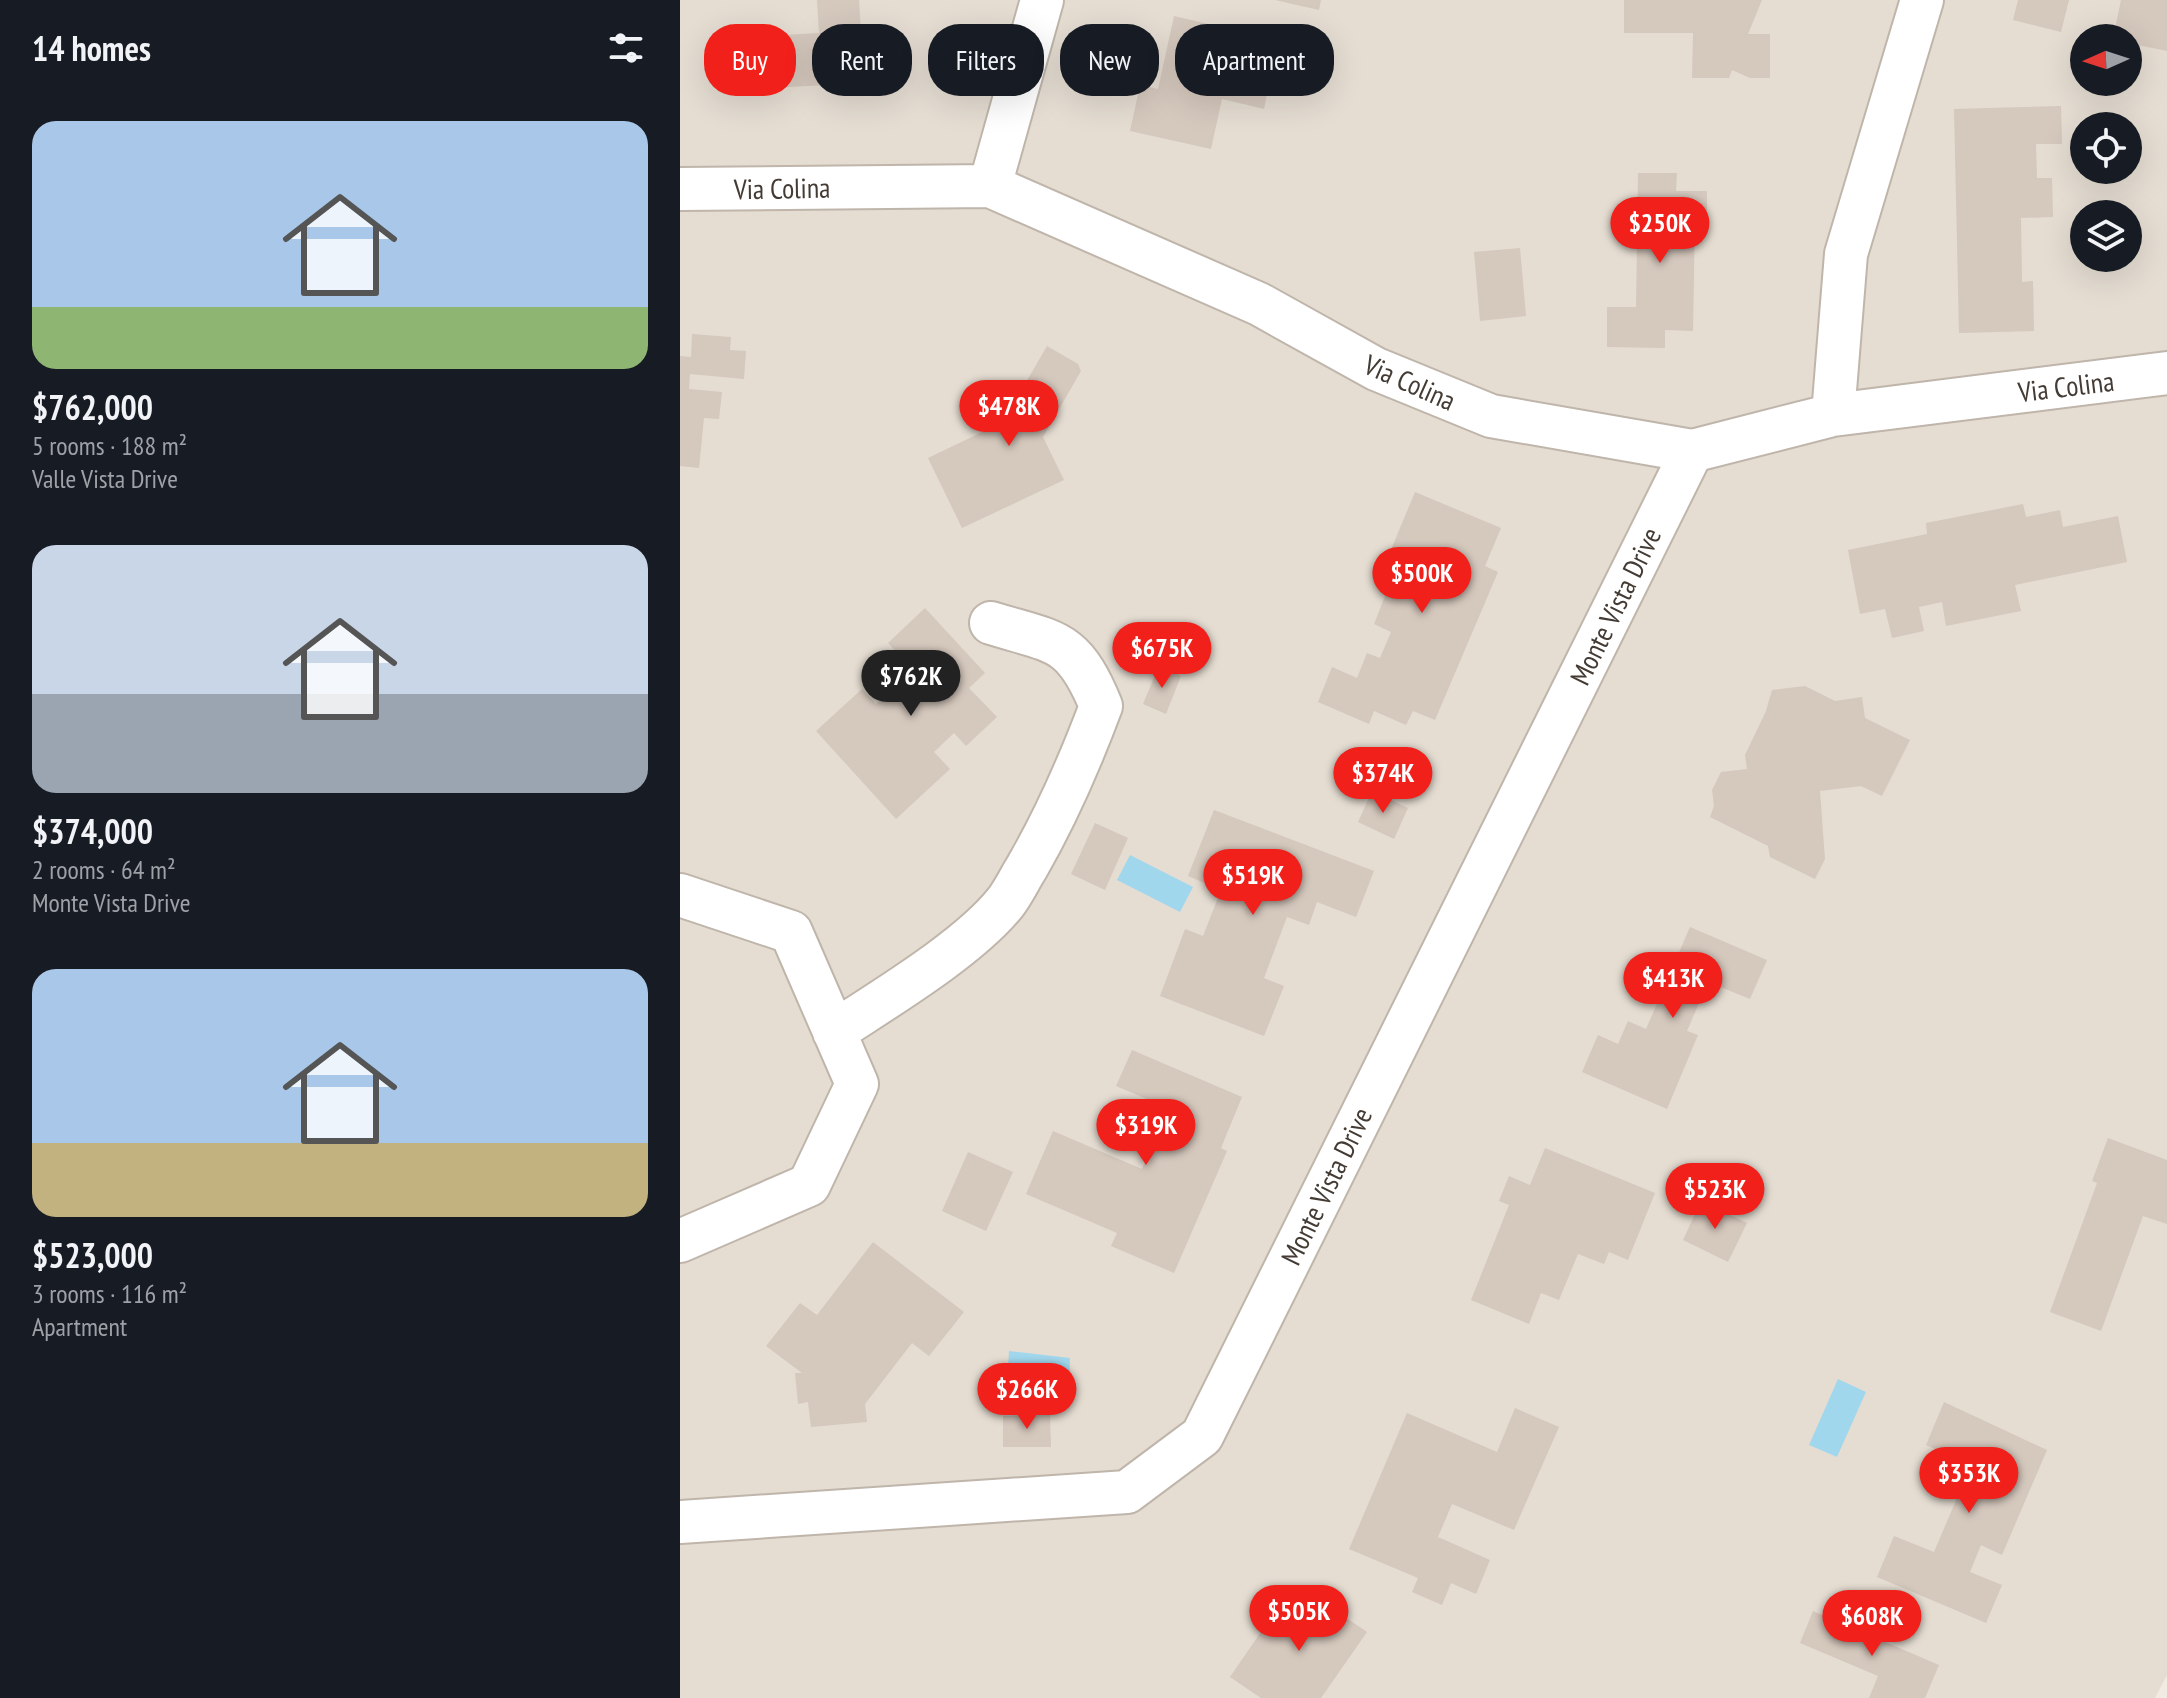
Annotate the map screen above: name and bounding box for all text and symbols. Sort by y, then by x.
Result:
chip: Buy [704,24,796,96]
chip: Rent [812,24,912,96]
chip: Filters [928,24,1044,96]
chip: New [1060,24,1159,96]
chip: Apartment [1175,24,1334,96]
north arrow [2070,24,2142,96]
map controls [2070,24,2142,272]
text: 14 homes [32,26,151,70]
icon: filters [604,26,648,70]
button: locate [2070,112,2142,184]
street label: Via Colina [732,169,831,207]
icon: home [268,173,412,317]
pin: $250K [1604,197,1716,265]
button: layers [2070,200,2142,272]
text: $250K [1628,206,1692,239]
street label: Via Colina [1358,345,1462,419]
street label: Via Colina [2015,362,2116,410]
pin: $478K [953,380,1065,448]
text: $762,000 [32,385,153,429]
text: $478K [977,389,1041,422]
text: 5 rooms · 188 m² [32,429,187,462]
text: Valle Vista Drive [32,462,178,495]
street label: Monte Vista Drive [1561,521,1669,691]
pin: $500K [1366,547,1478,615]
text: $500K [1390,556,1454,589]
icon: home [268,597,412,741]
pin: $675K [1106,622,1218,690]
text: $675K [1130,631,1194,664]
pin: $762K [855,650,967,718]
text: $762K [879,659,943,692]
pin: $374K [1327,747,1439,815]
text: $374K [1351,756,1415,789]
text: $374,000 [32,809,153,853]
pin: $519K [1197,849,1309,917]
text: 2 rooms · 64 m² [32,853,176,886]
text: $519K [1221,858,1285,891]
text: Monte Vista Drive [32,886,191,919]
pin: $413K [1617,952,1729,1020]
text: $413K [1641,961,1705,994]
icon: home [268,1021,412,1165]
pin: $319K [1090,1099,1202,1167]
street label: Monte Vista Drive [1272,1101,1380,1271]
text: $319K [1114,1108,1178,1141]
pin: $523K [1659,1163,1771,1231]
text: $523K [1683,1172,1747,1205]
text: $523,000 [32,1233,153,1277]
text: 3 rooms · 116 m² [32,1277,187,1310]
text: Apartment [32,1310,127,1343]
pin: $266K [971,1363,1083,1431]
text: $266K [995,1372,1059,1405]
pin: $353K [1913,1447,2025,1515]
text: $353K [1937,1456,2001,1489]
pin: $505K [1243,1585,1355,1653]
pin: $608K [1816,1590,1928,1658]
text: $505K [1267,1594,1331,1627]
text: $608K [1840,1599,1904,1632]

